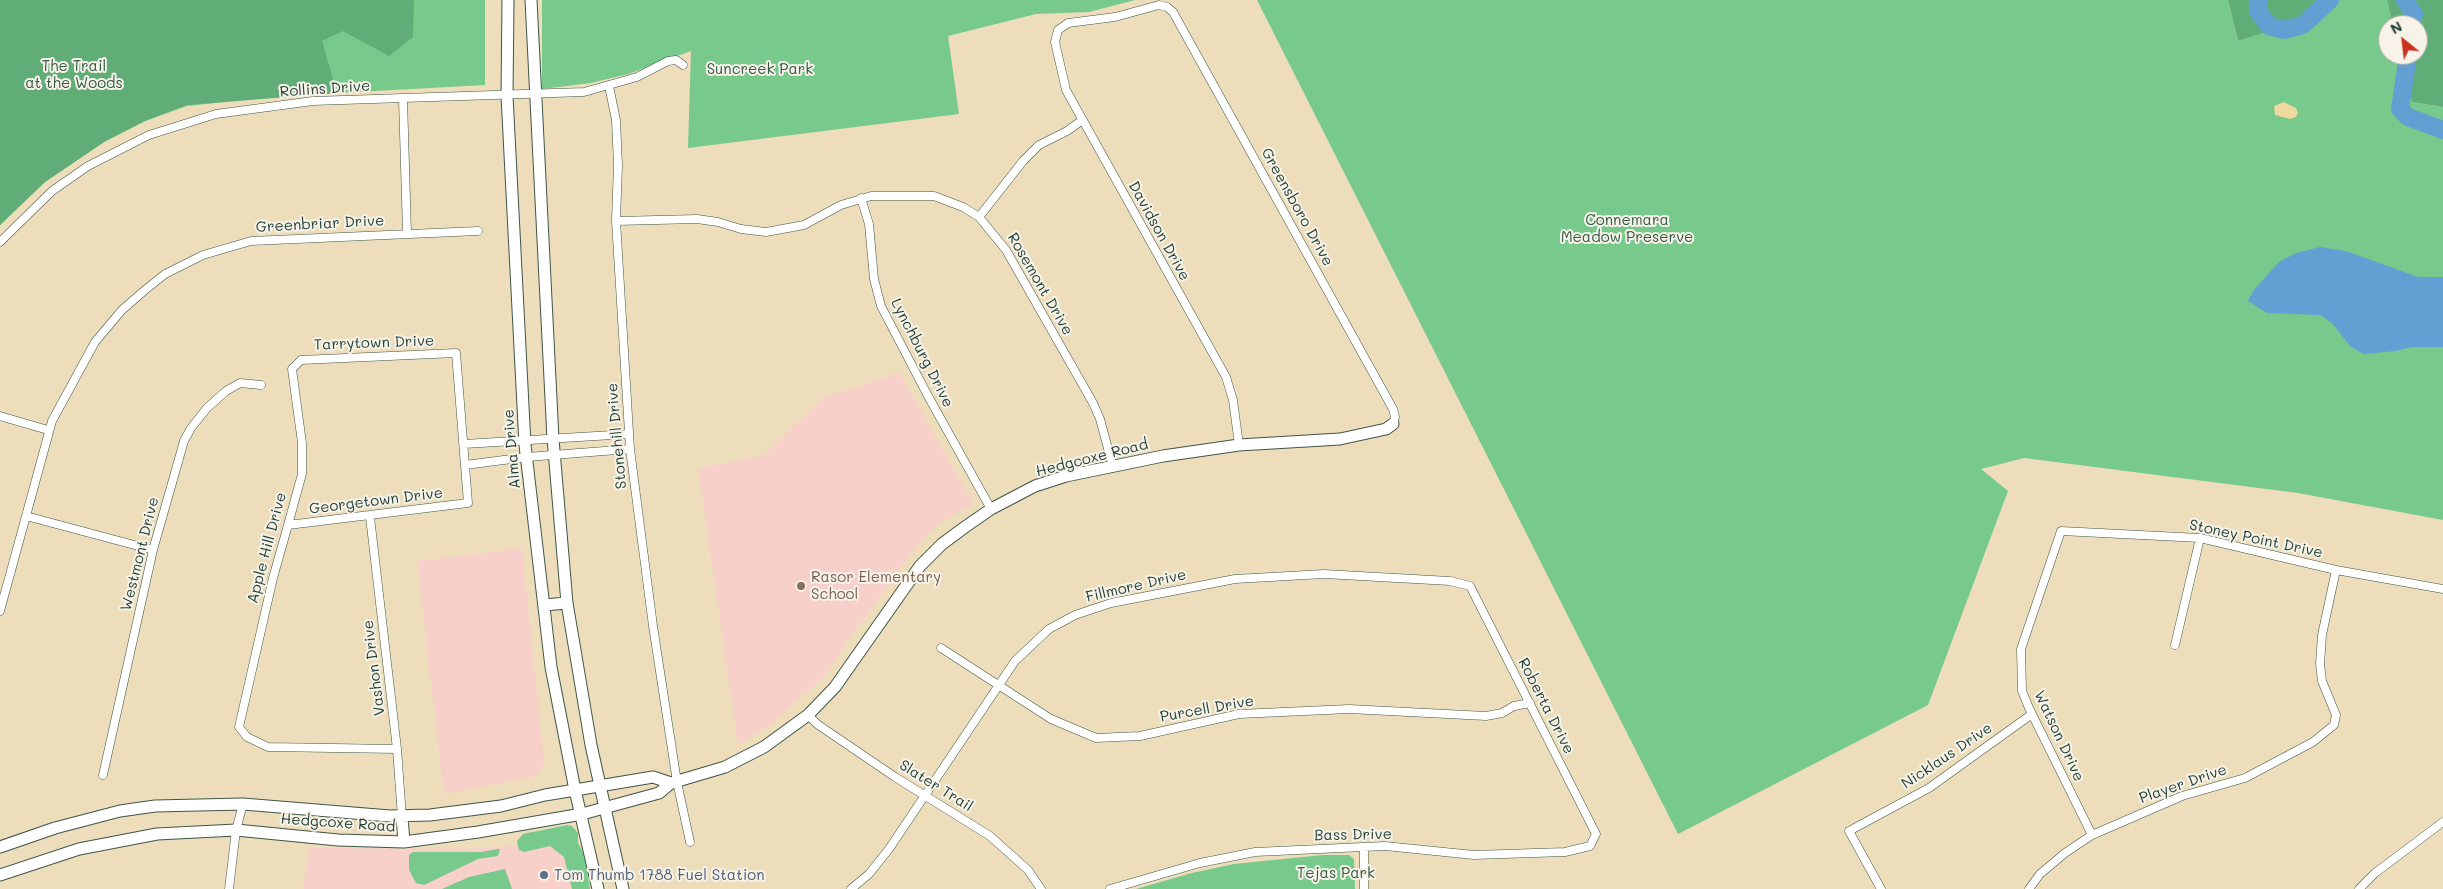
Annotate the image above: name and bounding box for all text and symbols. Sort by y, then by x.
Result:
north arrow [2378,15,2428,65]
text: N [2387,16,2405,38]
park label: The Trail at the Woods [25,57,123,92]
park label: Suncreek Park [707,60,813,78]
street label: Rollins Drive [279,77,371,101]
street label: Greensboro Drive [1257,145,1337,269]
street label: Davidson Drive [1124,178,1194,284]
park label: Connemara Meadow Preserve [1561,211,1693,246]
street label: Greenbriar Drive [255,212,385,236]
street label: Rosemont Drive [1003,230,1077,338]
street label: Lynchburg Drive [887,296,957,410]
street label: Tarrytown Drive [313,332,435,354]
street label: Stonehill Drive [603,382,631,490]
street label: Alma Drive [500,408,524,490]
street label: Hedgcoxe Road [1034,435,1150,481]
street label: Georgetown Drive [308,484,444,518]
street label: Apple Hill Drive [244,491,290,605]
street label: Westmont Drive [117,495,163,613]
street label: Stoney Point Drive [2188,516,2324,562]
street label: Fillmore Drive [1084,566,1188,606]
place label: Rasor Elementary School [811,568,941,603]
marker: Rasor Elementary School [795,580,807,592]
street label: Vashon Drive [359,619,389,717]
street label: Roberta Drive [1514,655,1578,757]
street label: Watson Drive [2030,688,2088,784]
street label: Purcell Drive [1159,692,1255,726]
street label: Nicklaus Drive [1898,719,1996,793]
street label: Slater Trail [896,756,976,816]
street label: Player Drive [2137,761,2229,807]
street label: Hedgcoxe Road [280,810,396,836]
street label: Bass Drive [1314,825,1392,845]
park label: Tejas Park [1297,864,1375,882]
place label: Tom Thumb 1788 Fuel Station [554,866,765,884]
marker: Tom Thumb 1788 Fuel Station [538,869,550,881]

